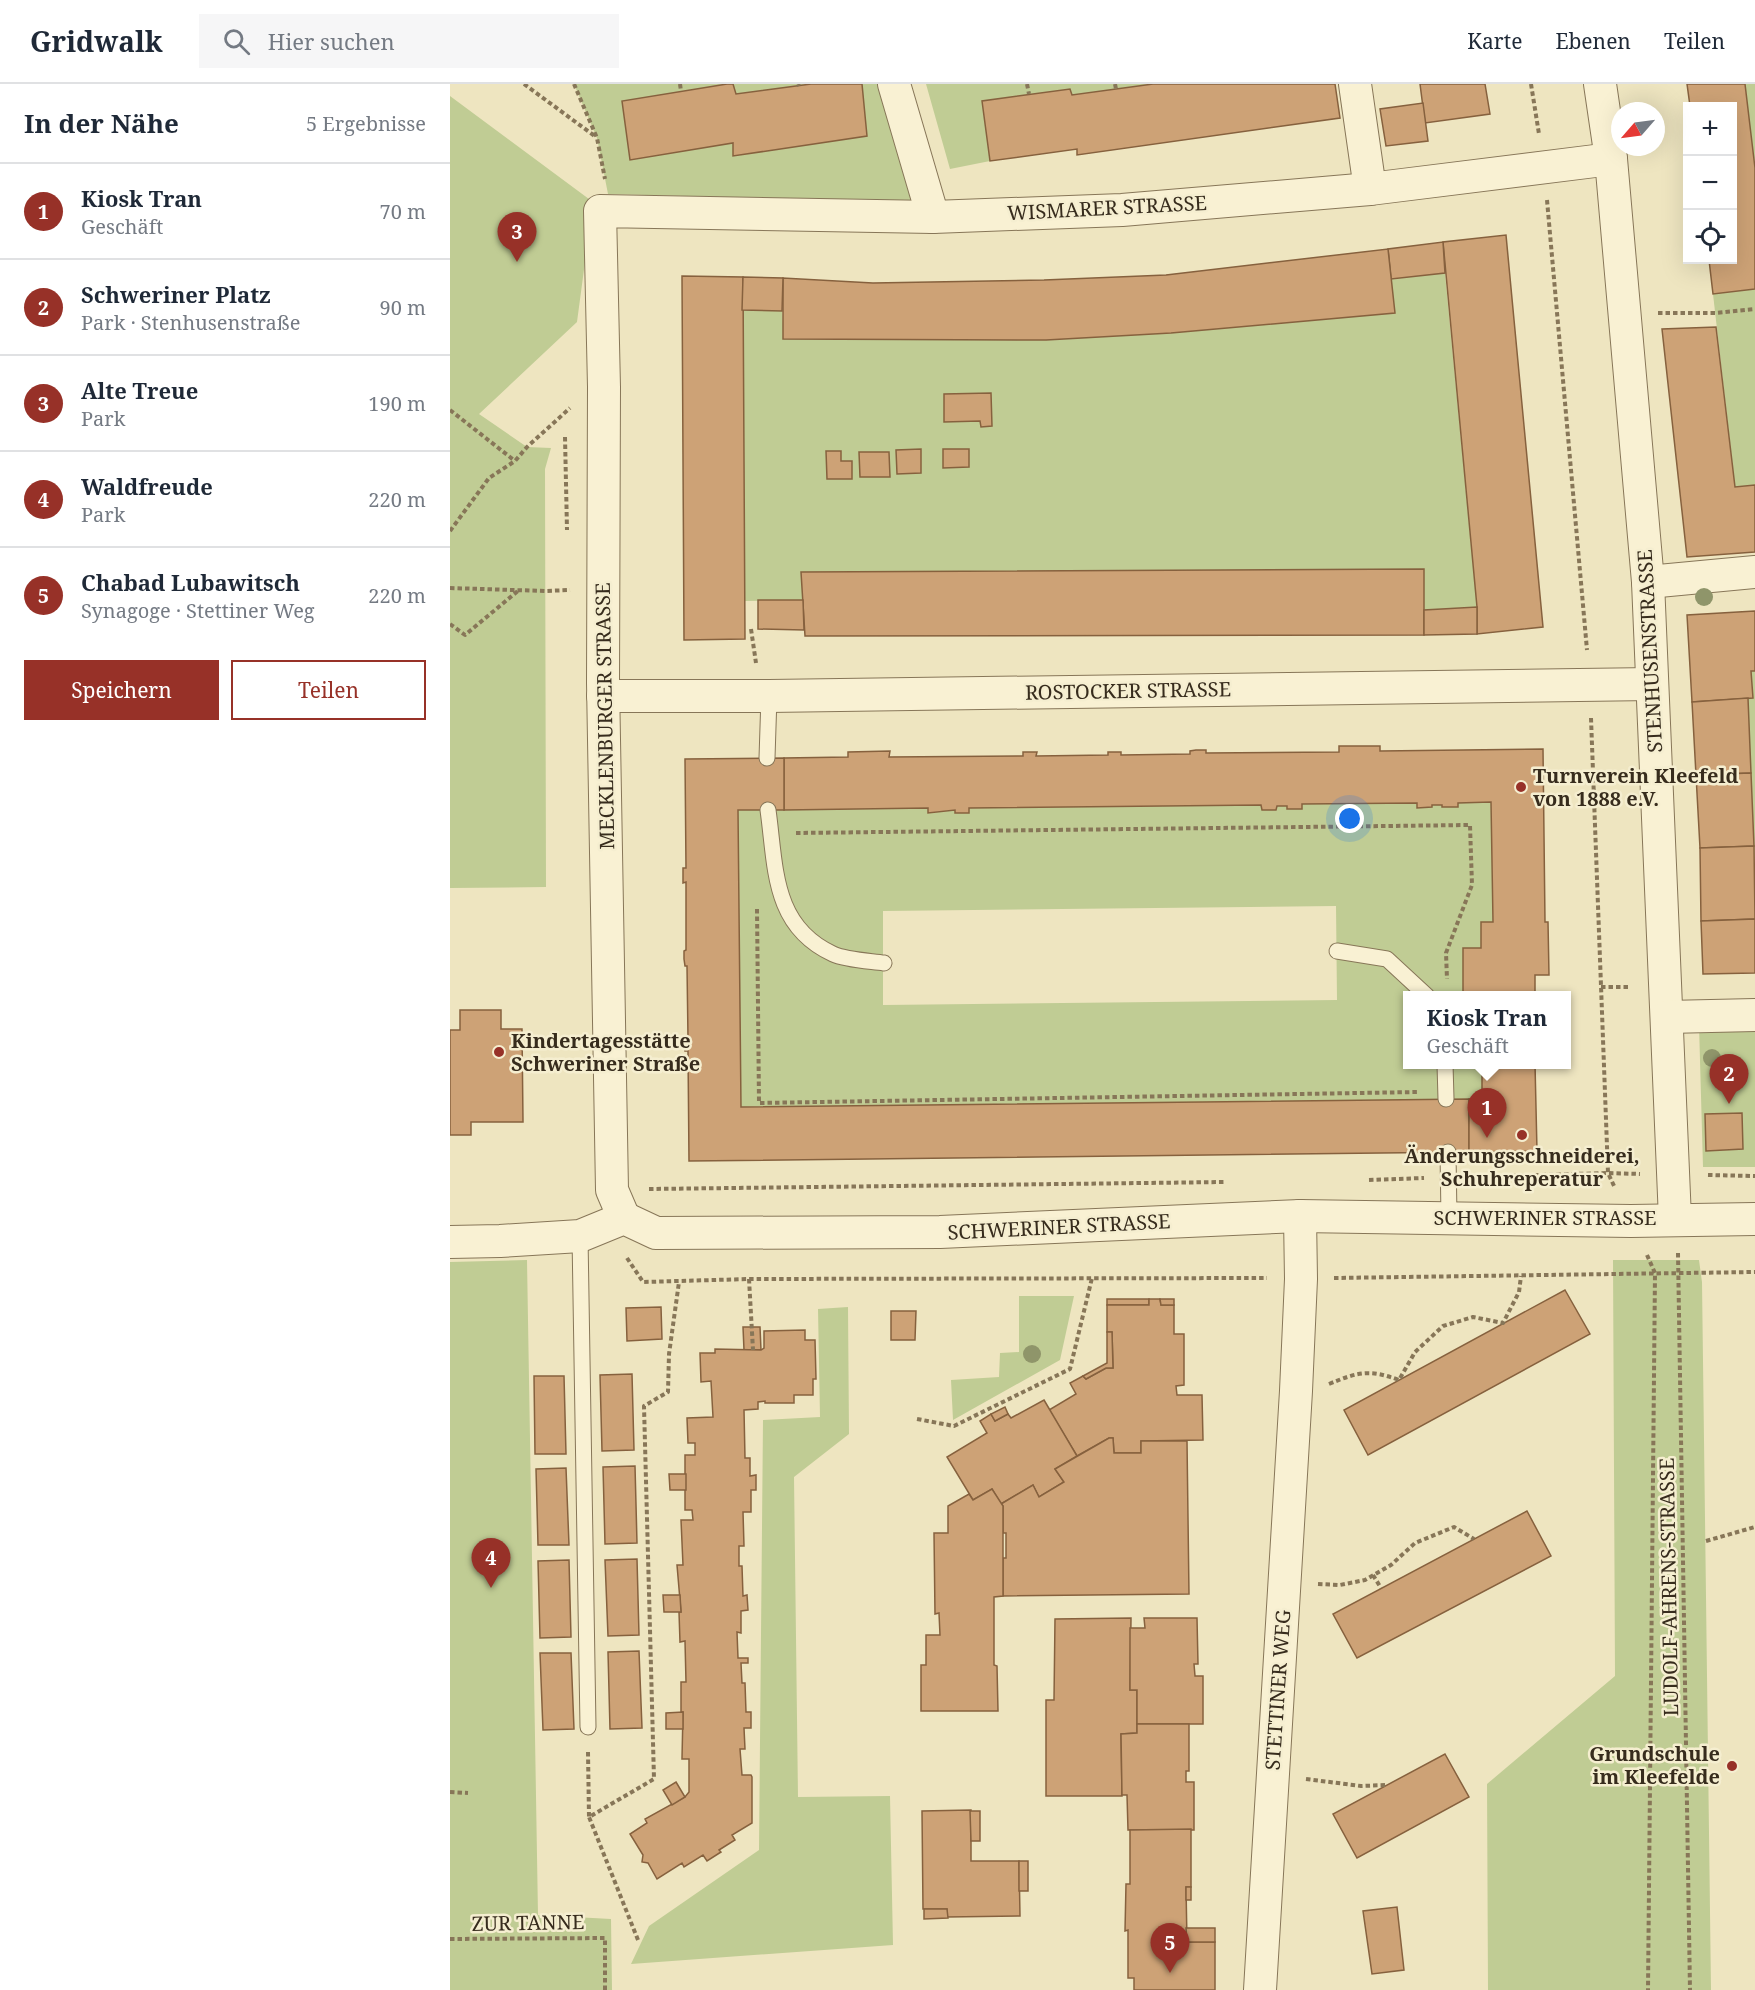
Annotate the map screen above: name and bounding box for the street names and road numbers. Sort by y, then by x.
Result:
street label: WISMARER STRASSE [1006,189,1208,226]
street label: STENHUSENSTRASSE [1631,549,1668,753]
street label: MECKLENBURGER STRASSE [589,582,620,850]
street label: ROSTOCKER STRASSE [1025,675,1231,706]
street label: SCHWERINER STRASSE [1433,1204,1657,1231]
street label: SCHWERINER STRASSE [947,1207,1171,1246]
street label: LUDOLF-AHRENS-STRASSE [1653,1457,1684,1717]
street label: STETTINER WEG [1258,1609,1297,1771]
street label: ZUR TANNE [471,1908,585,1937]

